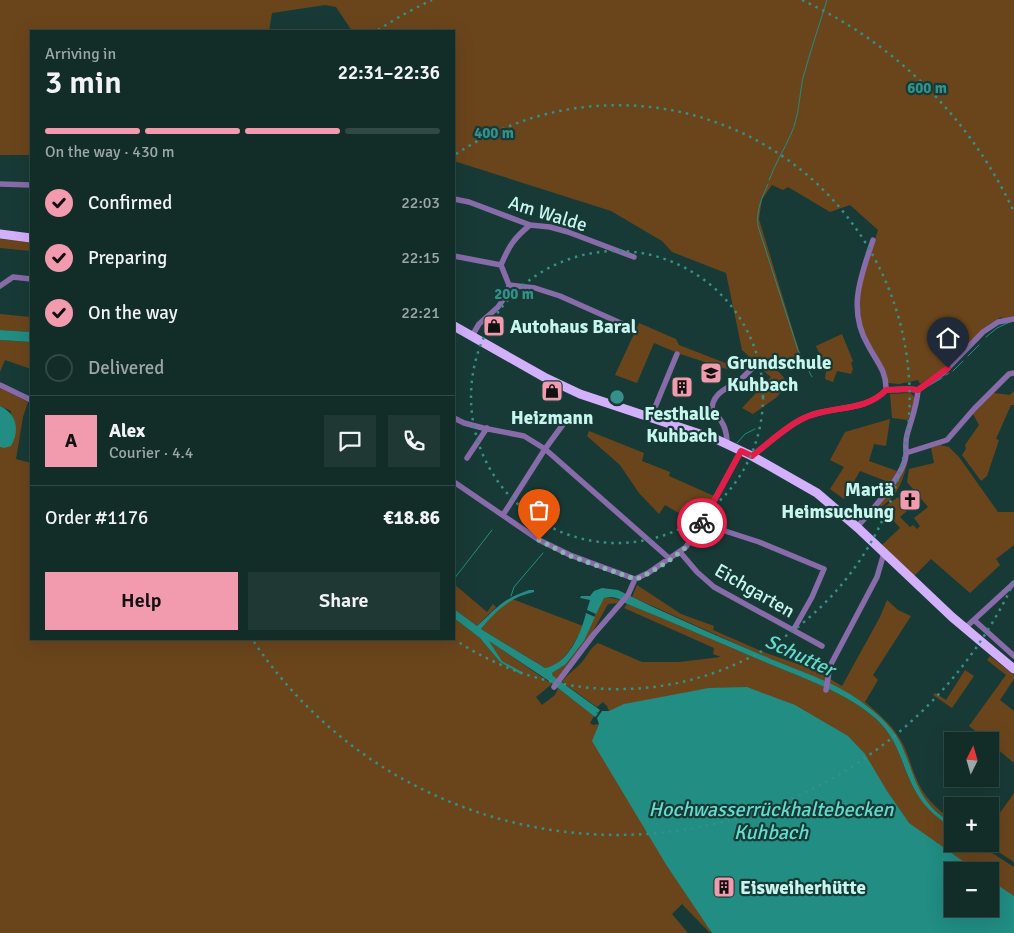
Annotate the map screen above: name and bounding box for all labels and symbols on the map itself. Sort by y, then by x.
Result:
text: 600 m [907,79,947,97]
text: 400 m [474,124,514,142]
street label: Am Walde [505,191,590,237]
text: 200 m [494,285,534,303]
shop icon: Autohaus Baral [482,314,506,338]
place label: Autohaus Baral [510,315,637,339]
pin [927,317,969,368]
place label: Grundschule Kuhbach [727,351,831,397]
school or university icon: Grundschule Kuhbach [699,361,723,385]
building icon: Festhalle Kuhbach [670,375,694,399]
shop icon: Heizmann [540,379,564,403]
centre of rings [608,388,626,406]
place label: Festhalle Kuhbach [644,402,720,448]
place label: Heizmann [511,406,593,430]
place label: Mariä Heimsuchung [781,478,894,524]
church icon: Mariä Heimsuchung [898,488,922,512]
pin [518,489,560,540]
courier [677,498,727,548]
street label: Eichgarten [710,558,799,623]
water label: Schutter [761,629,841,683]
north arrow [944,732,999,788]
water label: Hochwasserrückhaltebecken Kuhbach [649,797,894,845]
building icon: Eisweiherhütte [712,875,736,899]
place label: Eisweiherhütte [740,876,866,900]

